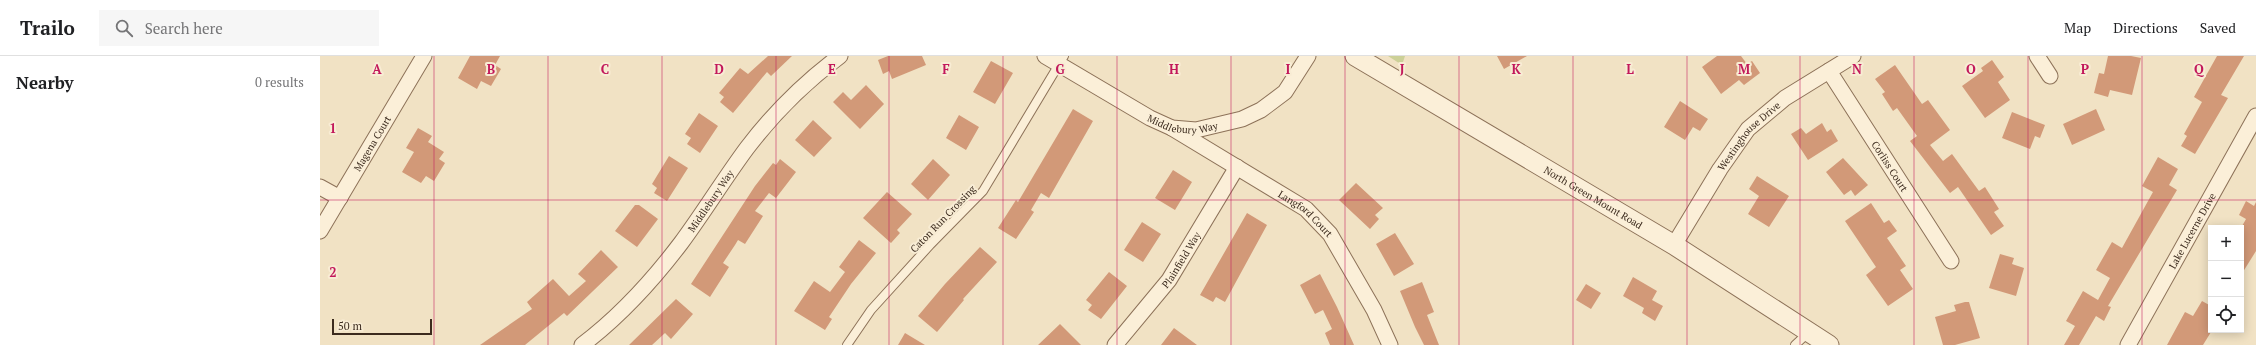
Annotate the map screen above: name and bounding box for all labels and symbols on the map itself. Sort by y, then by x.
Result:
text: A [372,60,382,78]
text: B [487,60,495,78]
text: C [601,60,609,78]
text: D [714,60,724,78]
text: E [828,60,836,78]
text: F [942,60,950,78]
text: G [1055,60,1065,78]
text: H [1169,60,1179,78]
text: I [1286,60,1291,78]
text: J [1400,60,1405,78]
text: K [1511,60,1521,78]
text: L [1626,60,1634,78]
text: M [1738,60,1750,78]
text: N [1852,60,1862,78]
text: O [1966,60,1976,78]
text: P [2081,60,2089,78]
text: Q [2194,60,2205,78]
street label: Westinghouse Drive [1715,98,1783,173]
street label: Middlebury Way [1145,111,1220,137]
street label: Magena Court [351,113,394,174]
text: 1 [329,119,337,137]
street label: Corliss Court [1869,138,1911,194]
street label: North Green Mount Road [1542,163,1645,232]
street label: Middlebury Way [685,166,737,234]
street label: Caton Run Crossing [908,182,979,255]
street label: Langford Court [1276,187,1336,240]
street label: Lake Lucerne Drive [2166,190,2218,271]
street label: Plainfield Way [1159,228,1204,291]
text: 2 [329,263,337,281]
scale bar [332,317,432,336]

